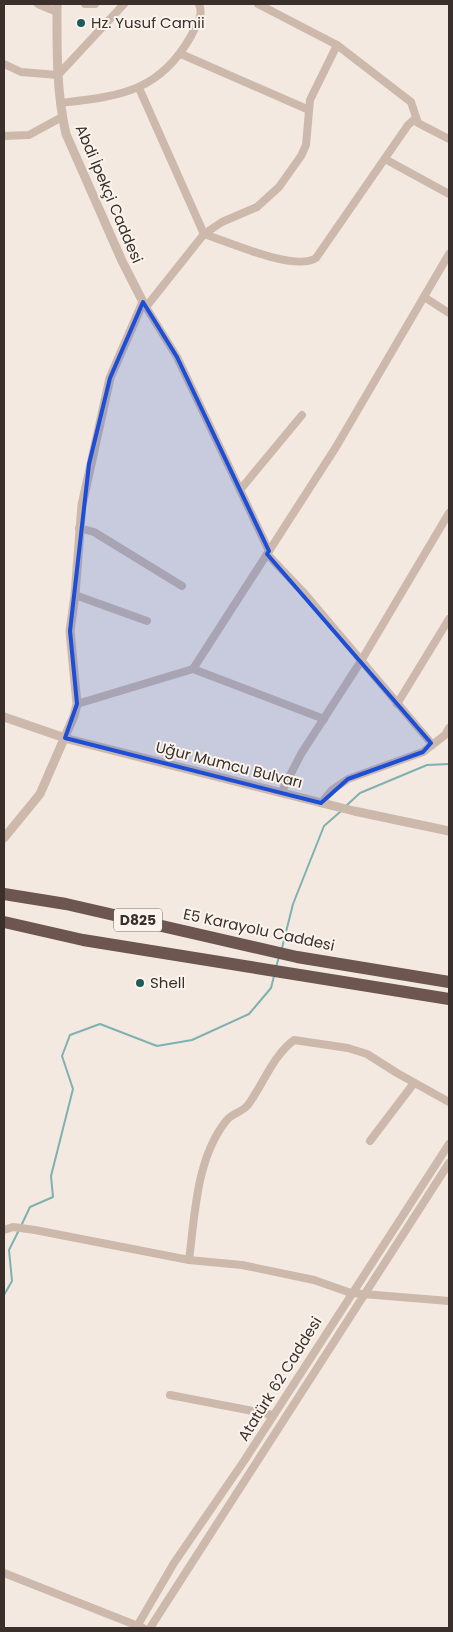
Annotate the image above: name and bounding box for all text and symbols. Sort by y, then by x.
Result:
place label: Hz. Yusuf Camii [91,12,205,33]
marker: Hz. Yusuf Camii [75,17,87,29]
street label: Abdi İpekçi Caddesi [71,121,148,266]
street label: Uğur Mumcu Bulvarı [154,736,305,793]
street label: E5 Karayolu Caddesi [182,903,337,956]
road number: D825 [114,908,162,932]
place label: Shell [150,972,185,993]
marker: Shell [134,977,146,989]
street label: Atatürk 62 Caddesi [233,1313,326,1445]

